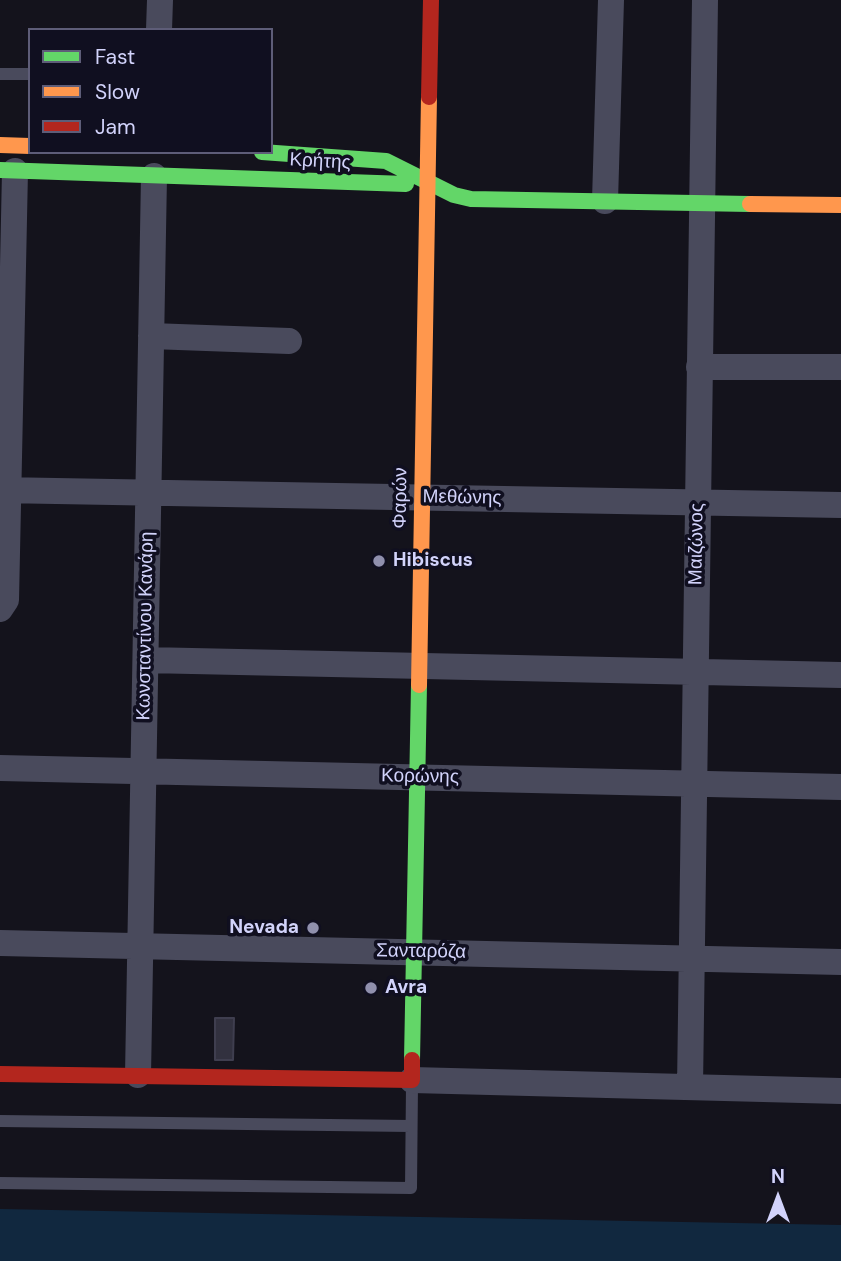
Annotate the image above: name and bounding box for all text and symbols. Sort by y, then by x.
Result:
legend [28,28,273,154]
text: Fast [95,43,135,71]
text: Slow [95,78,140,106]
text: Jam [95,113,136,141]
street label: Κρήτης [289,149,351,175]
street label: Φαρών [389,467,413,529]
street label: Μεθώνης [422,486,502,510]
street label: Μαιζώνος [685,503,709,585]
street label: Κωνσταντίνου Κανάρη [133,531,159,721]
place label: Hibiscus [393,550,473,572]
marker: Hibiscus [371,553,387,569]
street label: Κορώνης [381,765,459,789]
place label: Nevada [229,917,299,939]
marker: Nevada [305,920,321,936]
street label: Σανταρόζα [376,940,466,964]
place label: Avra [385,977,427,999]
marker: Avra [363,980,379,996]
north arrow [743,1163,813,1233]
text: N [771,1164,785,1189]

